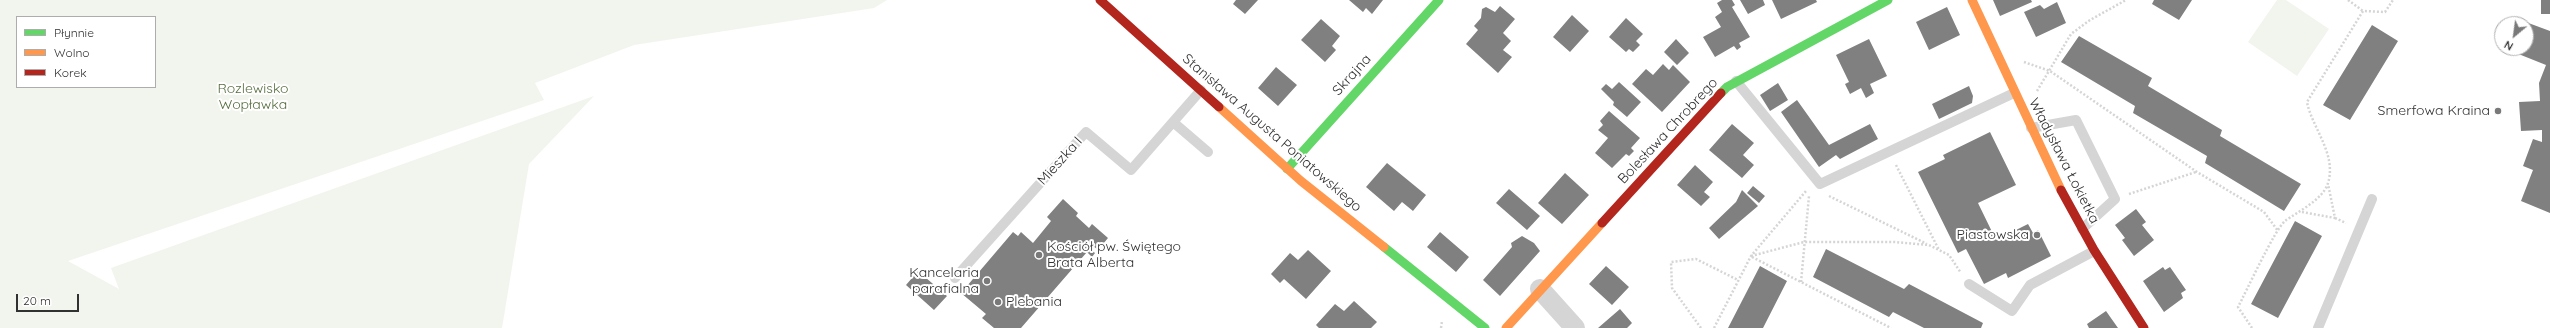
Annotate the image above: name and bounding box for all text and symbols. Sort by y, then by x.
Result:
legend [16,16,156,88]
north arrow [2494,16,2534,56]
text: Płynnie [54,25,94,40]
text: N [2502,38,2516,54]
text: Wolno [54,45,90,60]
street label: Stanisława Augusta Poniatowskiego [1179,51,1365,215]
street label: Skrajna [1329,51,1375,99]
text: Korek [54,65,87,80]
street label: Bolesława Chrobrego [1615,75,1721,187]
park label: Rozlewisko Wopławka [217,81,289,114]
street label: Władysława Łokietka [2025,96,2103,226]
place label: Smerfowa Kraina [2378,103,2490,119]
marker: Smerfowa Kraina [2493,106,2503,116]
street label: Mieszka I [1034,133,1086,189]
place label: Piastowska [1957,227,2029,243]
marker: Piastowska [2032,230,2042,240]
place label: Kościół pw. Świętego Brata Alberta [1047,239,1181,272]
marker: Kościół pw. Świętego Brata Alberta [1034,250,1044,260]
place label: Kancelaria parafialna [909,265,979,298]
marker: Kancelaria parafialna [982,276,992,286]
scale bar [18,286,81,312]
text: 20 m [23,293,51,308]
place label: Plebania [1006,294,1062,310]
marker: Plebania [993,297,1003,307]

